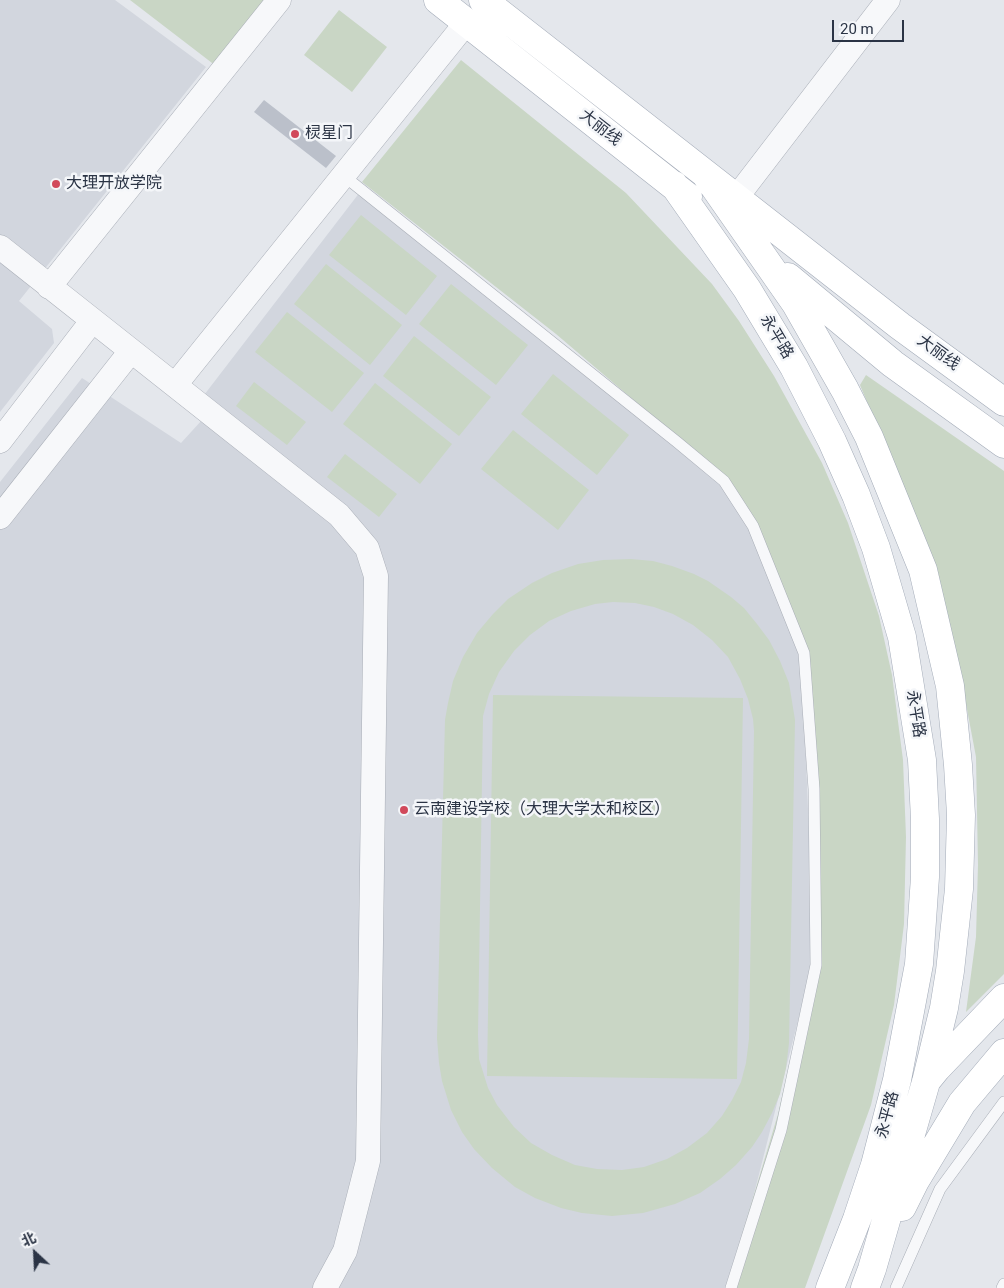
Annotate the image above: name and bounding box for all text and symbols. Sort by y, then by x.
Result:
scale bar [834,10,906,42]
text: 20 m [840,20,874,38]
street label: 大丽线 [575,106,625,150]
place label: 棂星门 [305,124,353,144]
marker: 棂星门 [289,128,301,140]
place label: 大理开放学院 [66,174,162,194]
marker: 大理开放学院 [50,178,62,190]
street label: 永平路 [755,311,797,363]
street label: 大丽线 [913,331,963,375]
street label: 永平路 [902,689,928,739]
place label: 云南建设学校（大理大学太和校区） [414,800,670,820]
marker: 云南建设学校（大理大学太和校区） [398,804,410,816]
street label: 永平路 [873,1089,903,1141]
north arrow [10,1228,60,1278]
text: 北 [19,1229,38,1250]

